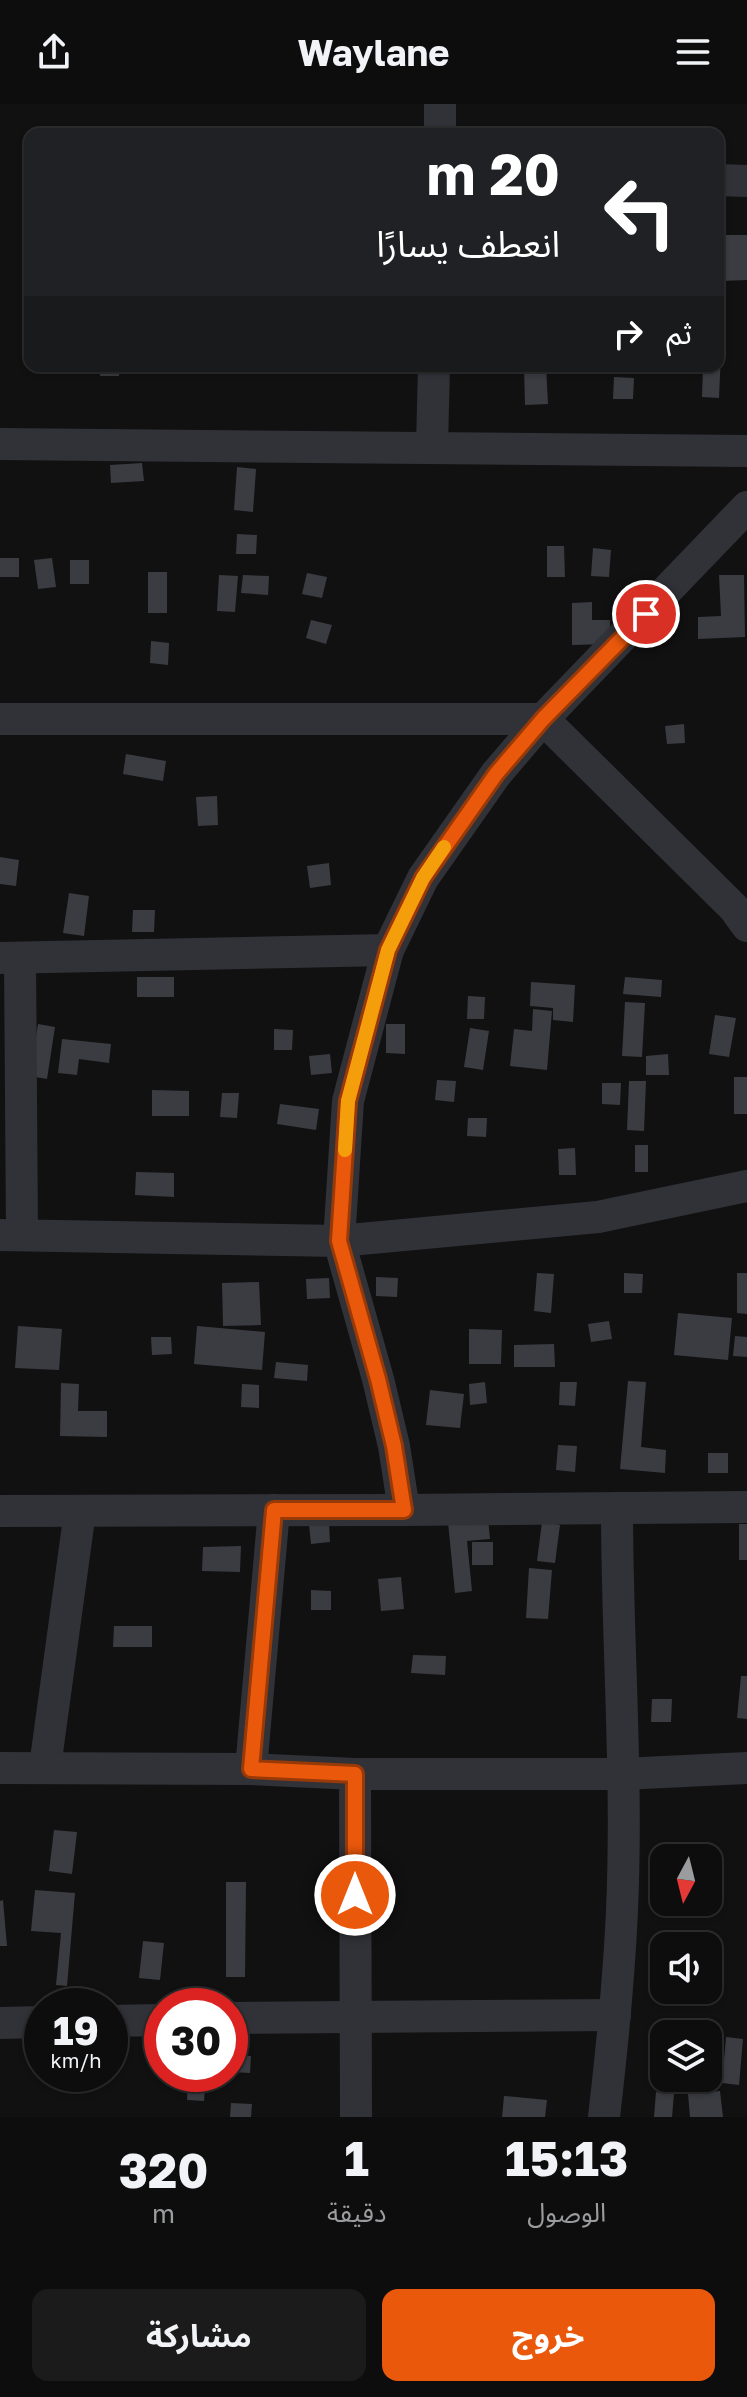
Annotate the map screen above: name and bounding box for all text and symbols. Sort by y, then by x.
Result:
icon: share [32,30,76,74]
icon: menu [671,30,715,74]
text: Waylane [297,31,450,74]
text: 20 m [426,140,560,207]
icon: left [588,160,692,264]
text: انعطف يسارًا [376,222,560,265]
icon: right [606,312,650,356]
text: ثم [666,315,692,351]
pin [612,580,680,648]
icon: arrive [624,592,668,636]
north arrow [650,1844,722,1916]
map controls [650,1844,722,2092]
position arrow [313,1853,397,1937]
button: sound [650,1932,722,2004]
speed limit sign: 30 [144,1988,248,2092]
text: 19 [53,2006,99,2054]
button: layers [650,2020,722,2092]
text: km/h [51,2048,101,2072]
text: 1 [344,2129,369,2187]
text: 15:13 [505,2129,628,2187]
text: 320 [119,2141,208,2199]
text: دقيقة [327,2197,386,2228]
text: الوصول [527,2197,606,2228]
text: m [152,2198,175,2229]
button: مشاركة [32,2289,366,2381]
button: خروج [382,2289,715,2381]

